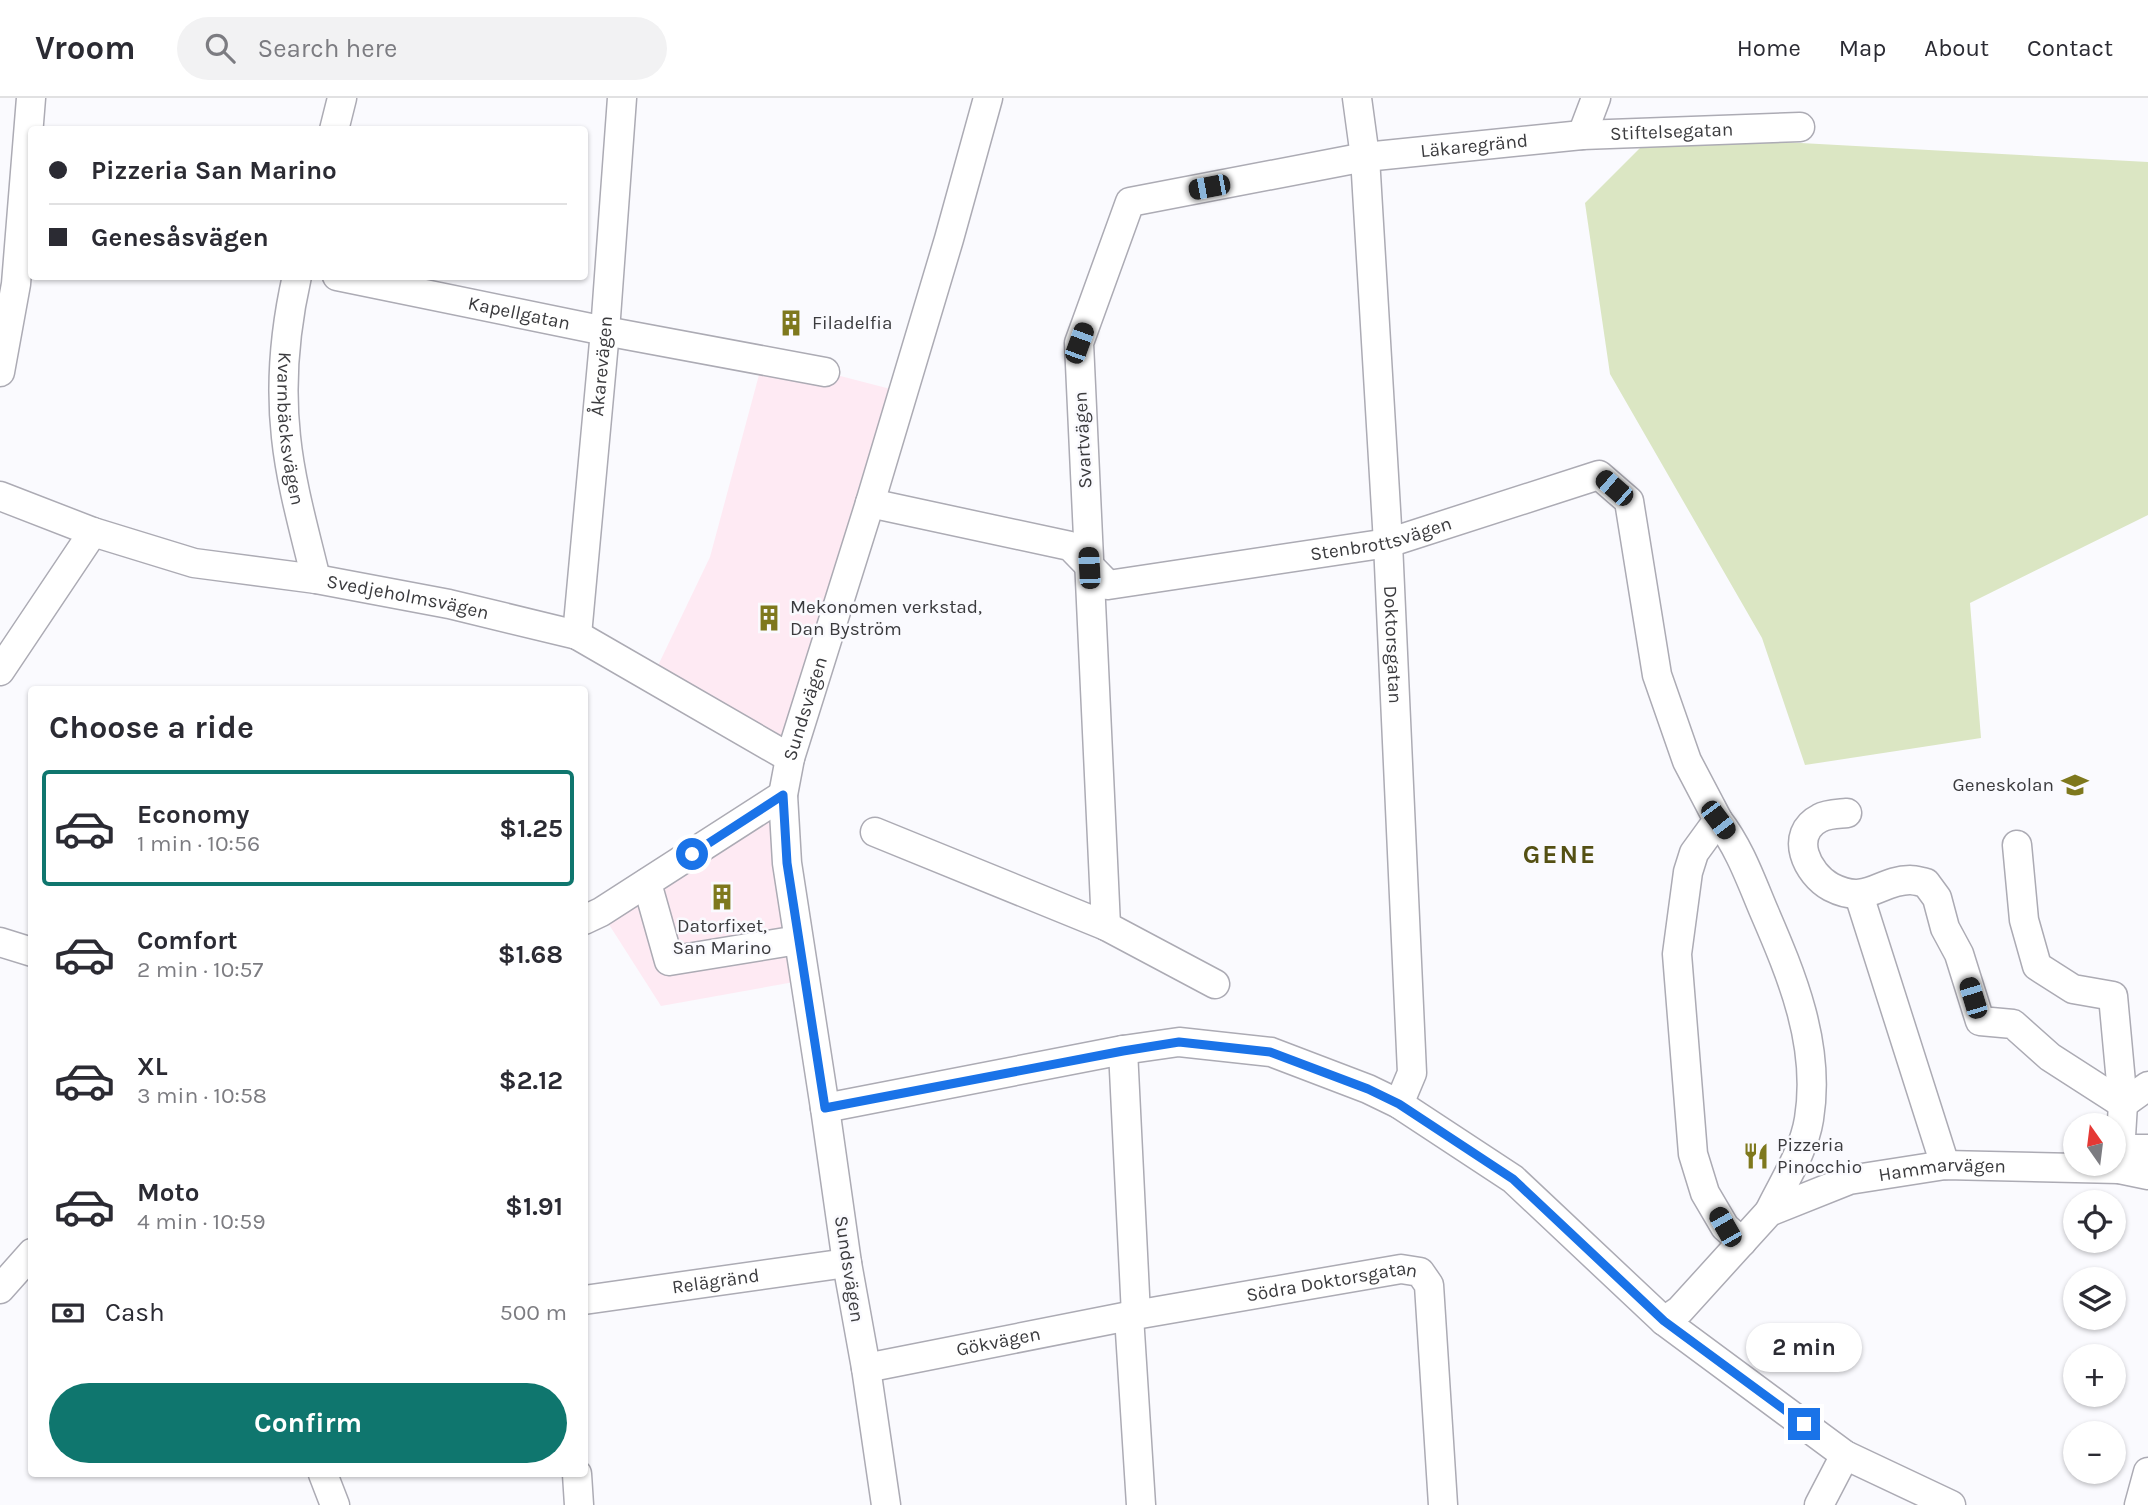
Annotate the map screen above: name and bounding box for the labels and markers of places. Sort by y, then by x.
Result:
building icon: Filadelfia [776,308,806,338]
place label: Filadelfia [812,312,892,334]
place label: Mekonomen verkstad, Dan Byström [790,596,982,640]
building icon: Mekonomen verkstad, Dan Byström [754,603,784,633]
school or university icon: Geneskolan [2060,770,2090,800]
place label: Geneskolan [1952,774,2054,796]
building icon: Datorfixet, San Marino [707,882,737,912]
place label: Datorfixet, San Marino [673,915,771,959]
place label: Pizzeria Pinocchio [1777,1134,1862,1178]
restaurant icon: Pizzeria Pinocchio [1741,1141,1771,1171]

